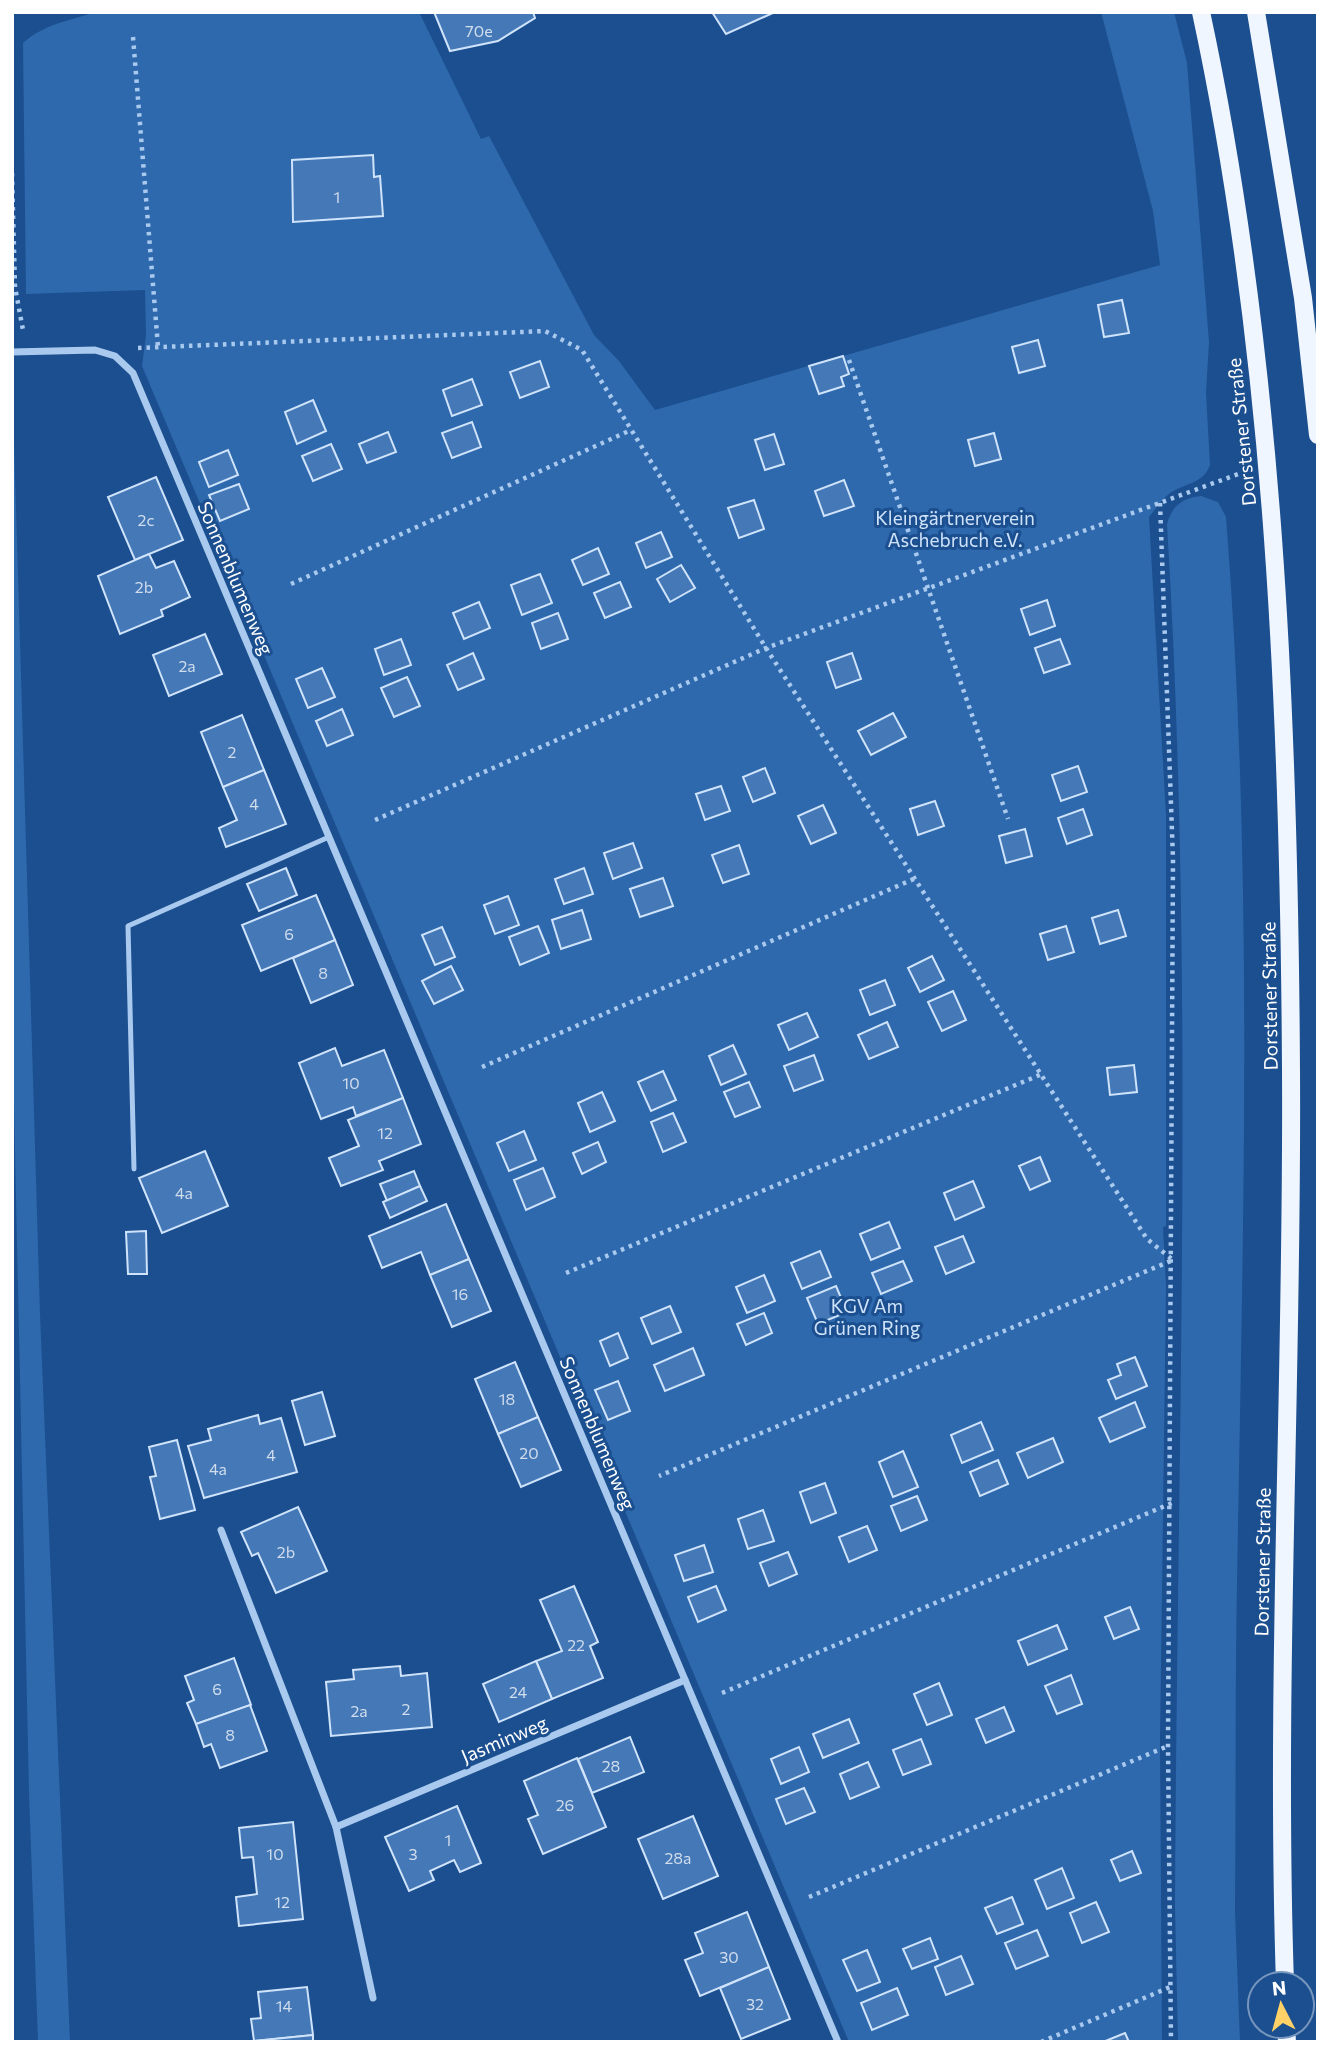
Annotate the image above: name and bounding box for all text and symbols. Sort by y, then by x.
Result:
house number: 70e [465,21,493,40]
house number: 1 [334,187,340,206]
street label: Dorstener Straße [1222,357,1260,507]
street label: Sonnenblumenweg [193,498,279,658]
park label: Kleingärtnerverein Aschebruch e.V. [875,506,1035,551]
house number: 2c [138,510,154,529]
house number: 2b [135,577,153,596]
house number: 2a [178,656,196,675]
house number: 2 [228,742,237,761]
house number: 4 [249,794,259,813]
street label: Dorstener Straße [1256,921,1282,1071]
house number: 6 [284,924,294,943]
house number: 8 [318,963,328,982]
house number: 10 [342,1073,360,1092]
house number: 12 [377,1123,393,1142]
house number: 4a [175,1183,193,1202]
house number: 16 [452,1284,468,1303]
park label: KGV Am Grünen Ring [814,1294,920,1339]
street label: Sonnenblumenweg [555,1353,641,1513]
house number: 18 [499,1389,515,1408]
house number: 20 [519,1443,539,1462]
house number: 4 [266,1445,276,1464]
house number: 4a [209,1459,227,1478]
street label: Dorstener Straße [1249,1487,1275,1637]
house number: 2b [277,1542,295,1561]
house number: 22 [567,1635,585,1654]
house number: 6 [212,1679,222,1698]
house number: 24 [509,1682,527,1701]
house number: 2 [402,1699,411,1718]
house number: 2a [350,1701,368,1720]
street label: Jasminweg [457,1711,551,1767]
house number: 8 [225,1725,235,1744]
house number: 28 [602,1756,620,1775]
house number: 26 [556,1795,574,1814]
house number: 1 [445,1830,451,1849]
house number: 10 [266,1844,284,1863]
house number: 3 [408,1844,418,1863]
house number: 28a [665,1848,691,1867]
house number: 12 [274,1892,290,1911]
house number: 30 [719,1947,739,1966]
north arrow [1246,1970,1316,2040]
text: N [1271,1975,1287,2000]
house number: 32 [746,1994,764,2013]
house number: 14 [276,1996,293,2015]

